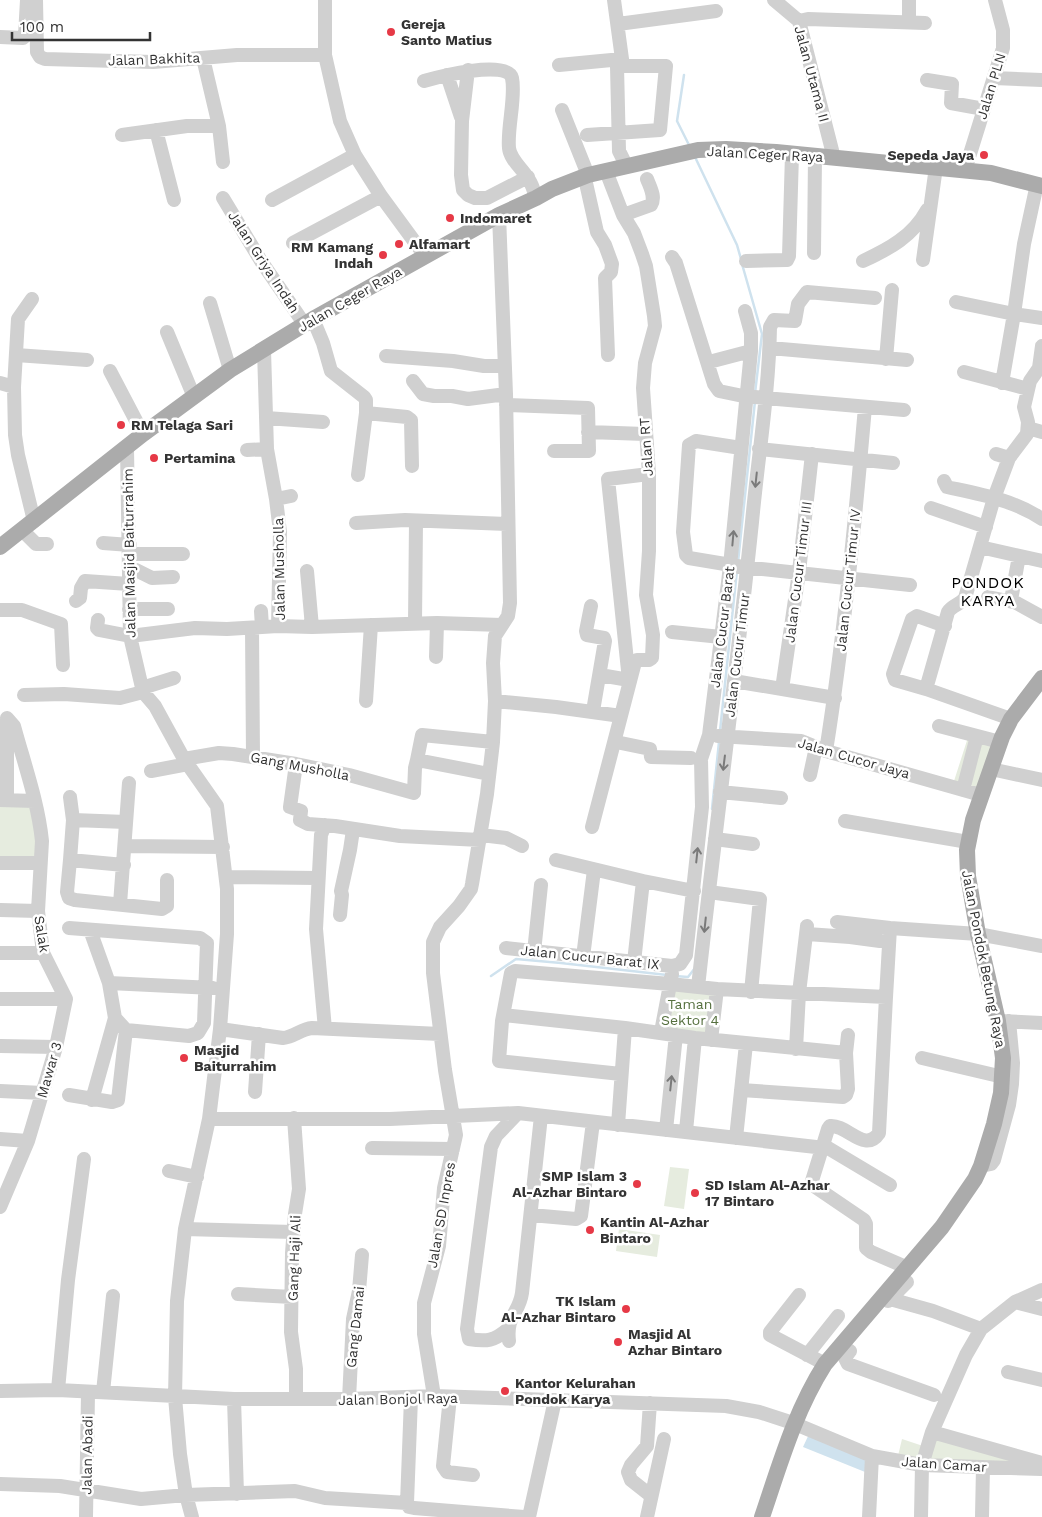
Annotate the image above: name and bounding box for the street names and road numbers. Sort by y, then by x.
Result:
street label: Jalan Utama II [791,24,833,124]
street label: Jalan Bakhita [108,49,201,69]
street label: Jalan PLN [973,51,1009,121]
street label: Jalan Ceger Raya [706,143,824,165]
street label: Jalan Griya Indah [225,208,303,316]
street label: Jalan Ceger Raya [296,263,404,335]
street label: Jalan RT [636,417,656,477]
street label: Jalan Masjid Baiturrahim [120,468,138,638]
street label: Jalan Cucur Timur III [781,500,815,644]
street label: Jalan Cucur Timur IV [833,508,863,652]
street label: Jalan Musholla [270,517,288,620]
street label: Jalan Cucur Barat [707,565,737,689]
street label: Jalan Cucur Timur [721,592,753,718]
street label: Jalan Cucor Jaya [796,734,912,782]
street label: Gang Musholla [249,749,351,783]
street label: Jalan Pondok Betung Raya [959,869,1009,1049]
street label: Salak [31,915,53,954]
street label: Jalan Cucur Barat IX [520,942,660,972]
street label: Mawar 3 [33,1040,65,1100]
street label: Jalan SD Inpres [424,1161,458,1269]
street label: Gang Haji Ali [285,1215,303,1301]
street label: Gang Damai [343,1285,367,1369]
street label: Jalan Bonjol Raya [338,1390,458,1408]
street label: Jalan Abadi [78,1415,96,1495]
street label: Jalan Camar [901,1453,988,1475]

